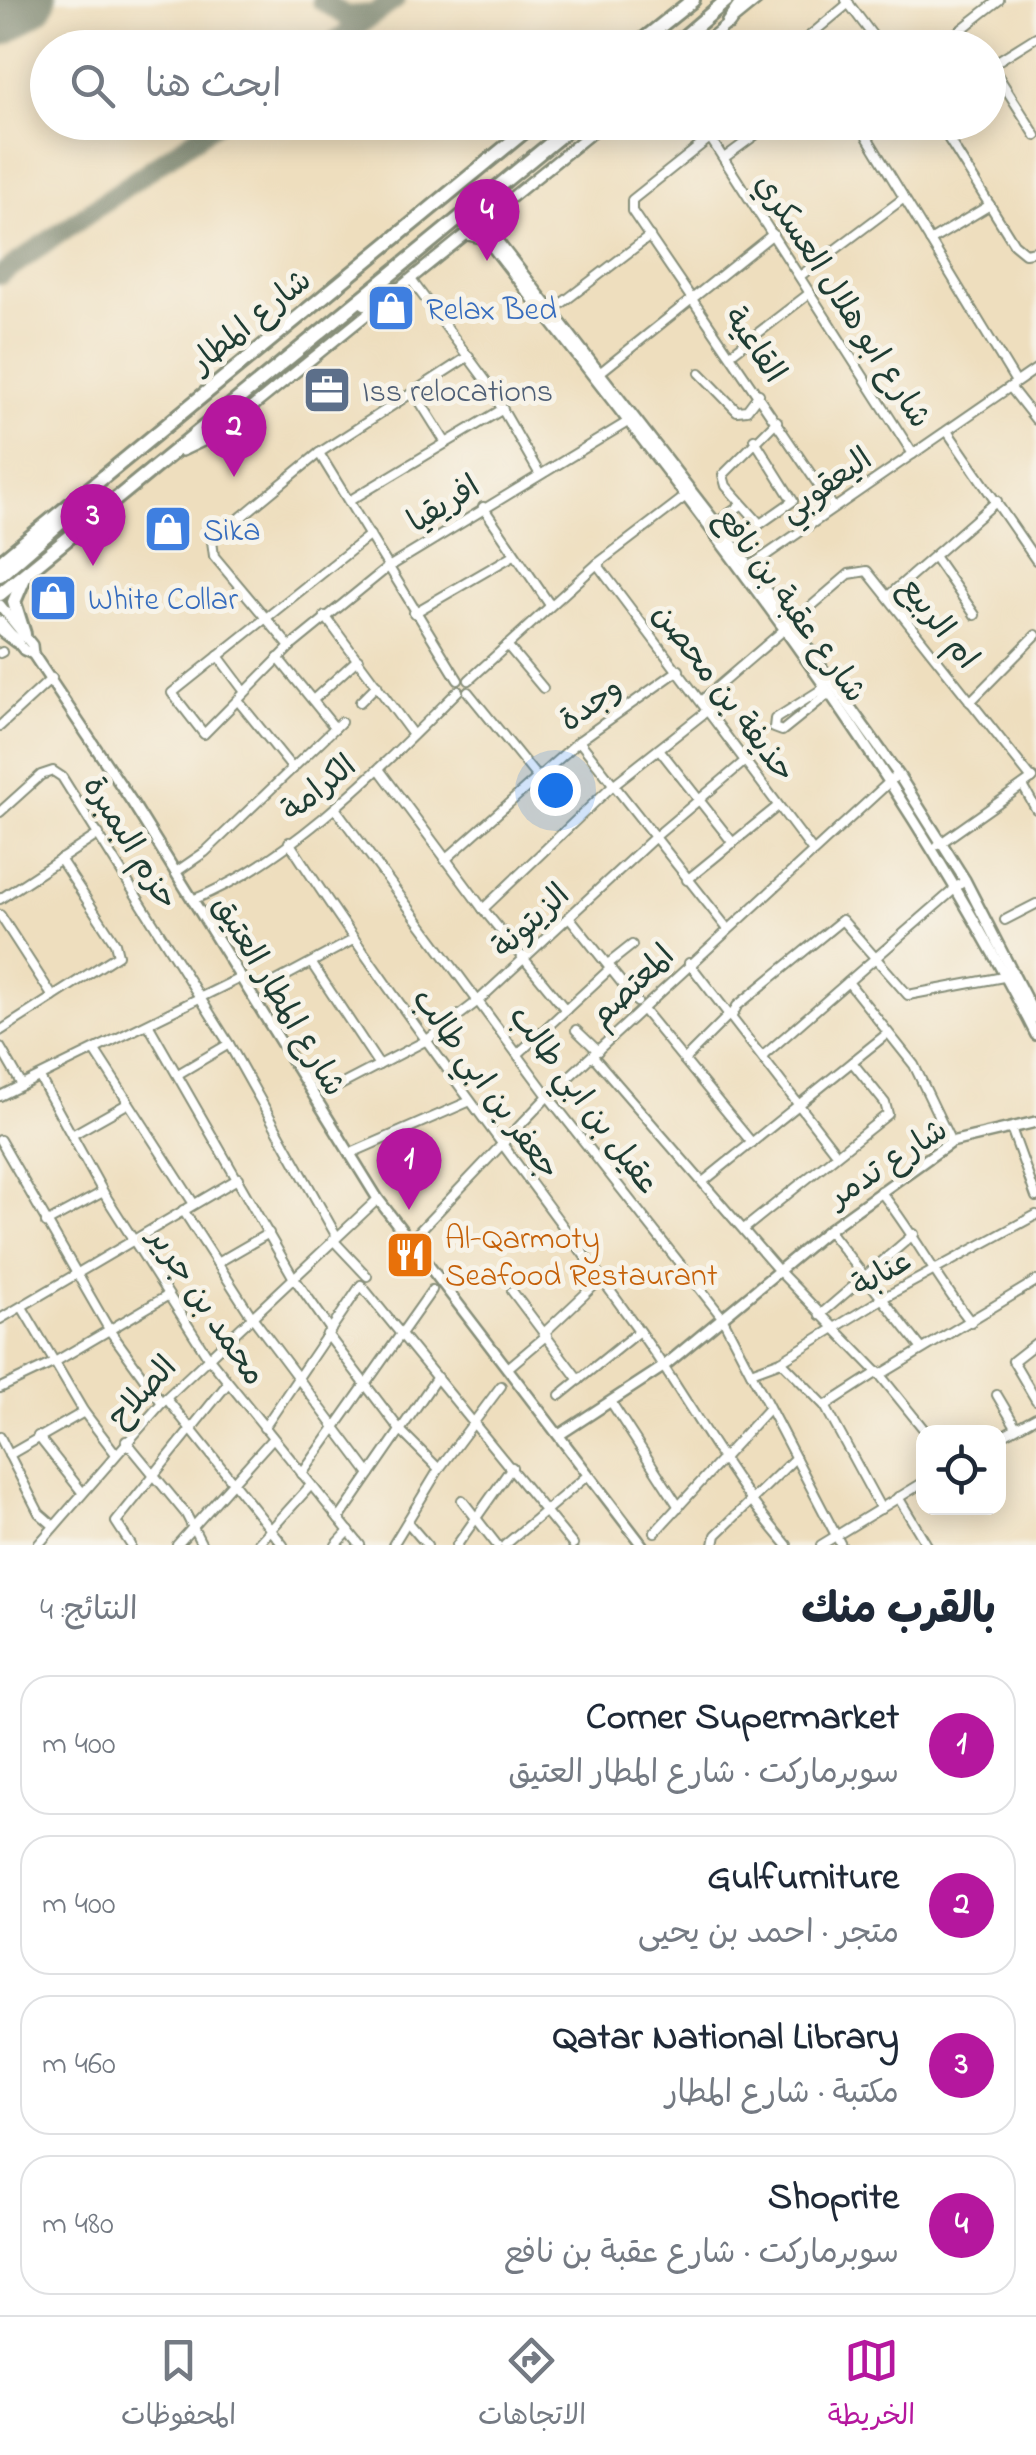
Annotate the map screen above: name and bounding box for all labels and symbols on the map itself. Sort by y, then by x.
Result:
street label: شارع ابو هلال العسكري [741,165,941,439]
pin: 4 [454,178,520,261]
street label: شارع المطار [179,259,323,388]
shop icon: Relax Bed [365,282,417,334]
place label: Relax Bed [426,288,557,335]
street label: القاعية [710,298,796,394]
office icon: Iss relocations [301,364,353,416]
place label: Iss relocations [362,370,553,417]
pin: 2 [202,394,266,477]
street label: اليعقوبي [771,438,884,537]
street label: افريقيا [399,465,490,547]
pin: 3 [61,484,126,566]
street label: شارع عقبة بن نافع [702,498,876,714]
shop icon: Sika [142,503,194,555]
place label: Sika [203,509,261,556]
street label: ام الربيع [886,568,989,681]
shop icon: White Collar [27,572,79,624]
place label: White Collar [88,578,238,625]
street label: حذيفة بن محصن [639,594,805,794]
street label: وجدة [551,667,633,745]
street label: الكرامة [272,745,368,835]
your location [530,765,581,816]
street label: حزم البمبرة [69,768,189,920]
street label: الزيتونة [483,874,582,971]
street label: شارع المطار العتيق [198,887,356,1106]
street label: المعتصم [580,935,687,1040]
street label: جعفر بن ابي طالب [398,979,570,1191]
street label: عقيل بن ابي طالب [495,997,669,1206]
street label: شارع تدمر [817,1109,958,1223]
pin: 1 [376,1128,442,1210]
street label: محمد بن جرير [133,1217,276,1397]
place label: Al-Qarmoty Seafood Restaurant [445,1217,718,1301]
restaurant icon: Al-Qarmoty Seafood Restaurant [384,1229,436,1281]
street label: عنابة [844,1239,921,1311]
street label: الصلاح [98,1347,189,1440]

